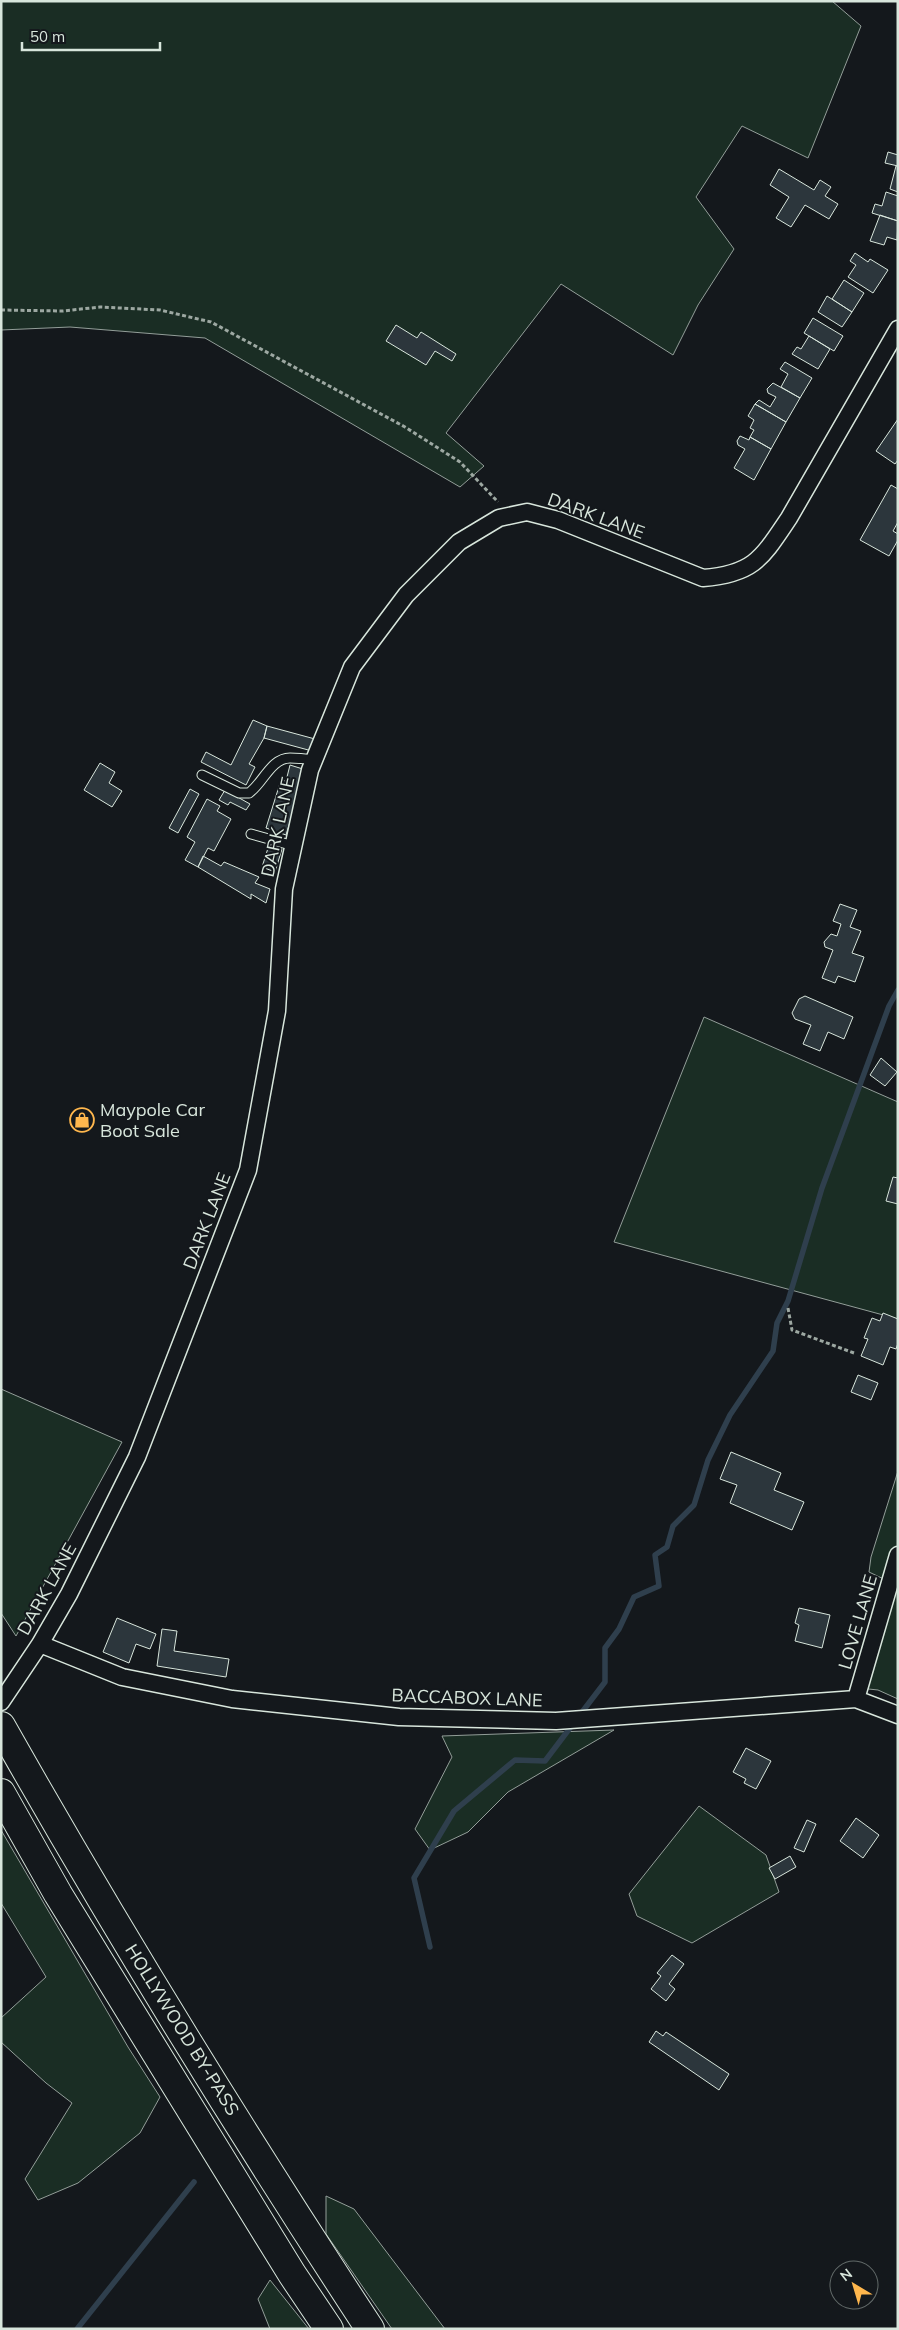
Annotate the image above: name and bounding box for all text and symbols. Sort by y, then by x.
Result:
scale bar [22,20,160,52]
text: 50 m [30,27,65,46]
street label: DARK LANE [544,487,648,544]
street label: DARK LANE [256,775,299,879]
place label: Maypole Car Boot Sale [100,1098,205,1142]
shop icon: Maypole Car Boot Sale [69,1107,95,1133]
street label: DARK LANE [178,1169,235,1272]
street label: DARK LANE [12,1539,81,1639]
street label: LOVE LANE [833,1572,882,1672]
street label: BACCABOX LANE [391,1683,543,1712]
street label: HOLLYWOOD BY-PASS [120,1940,245,2120]
north arrow [829,2260,879,2310]
text: N [836,2264,856,2285]

